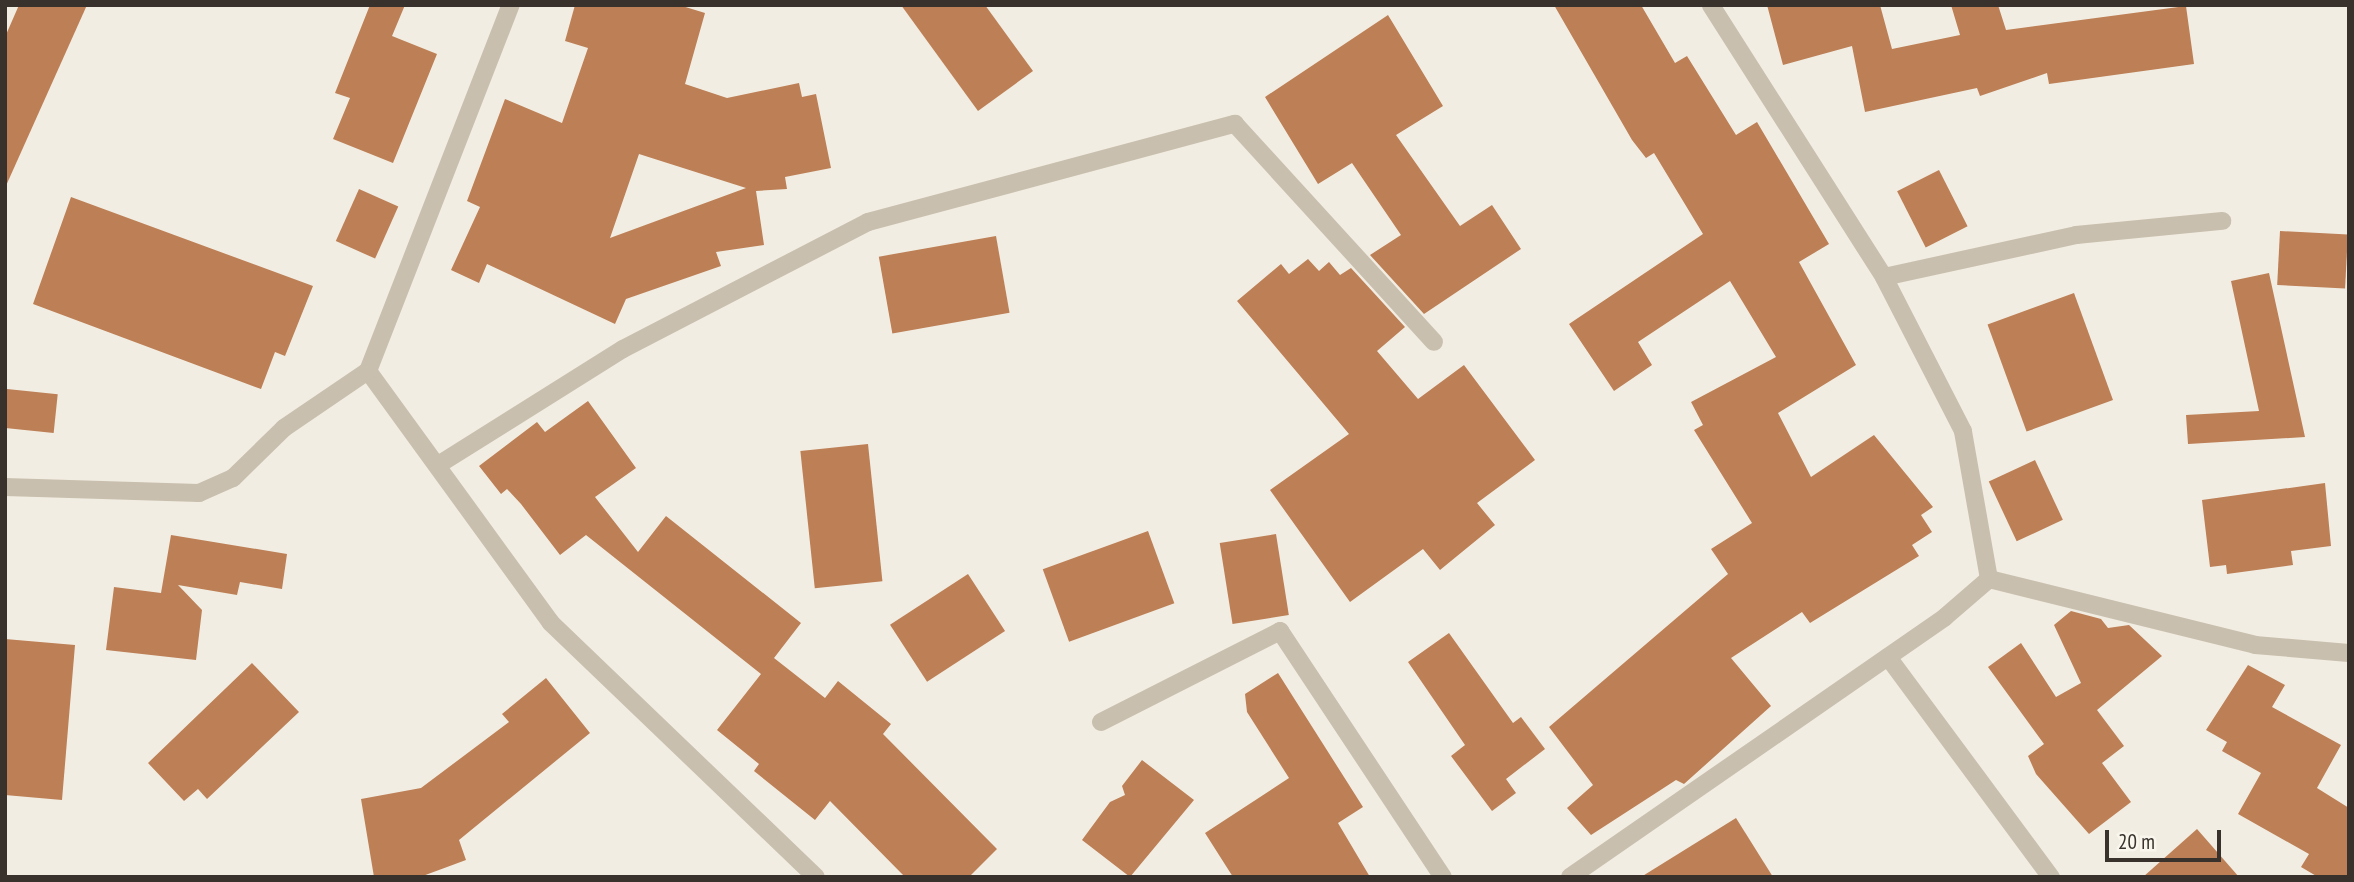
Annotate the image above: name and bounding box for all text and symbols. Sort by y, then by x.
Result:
scale bar [2109,816,2224,860]
text: 20 m [2118,828,2155,855]

